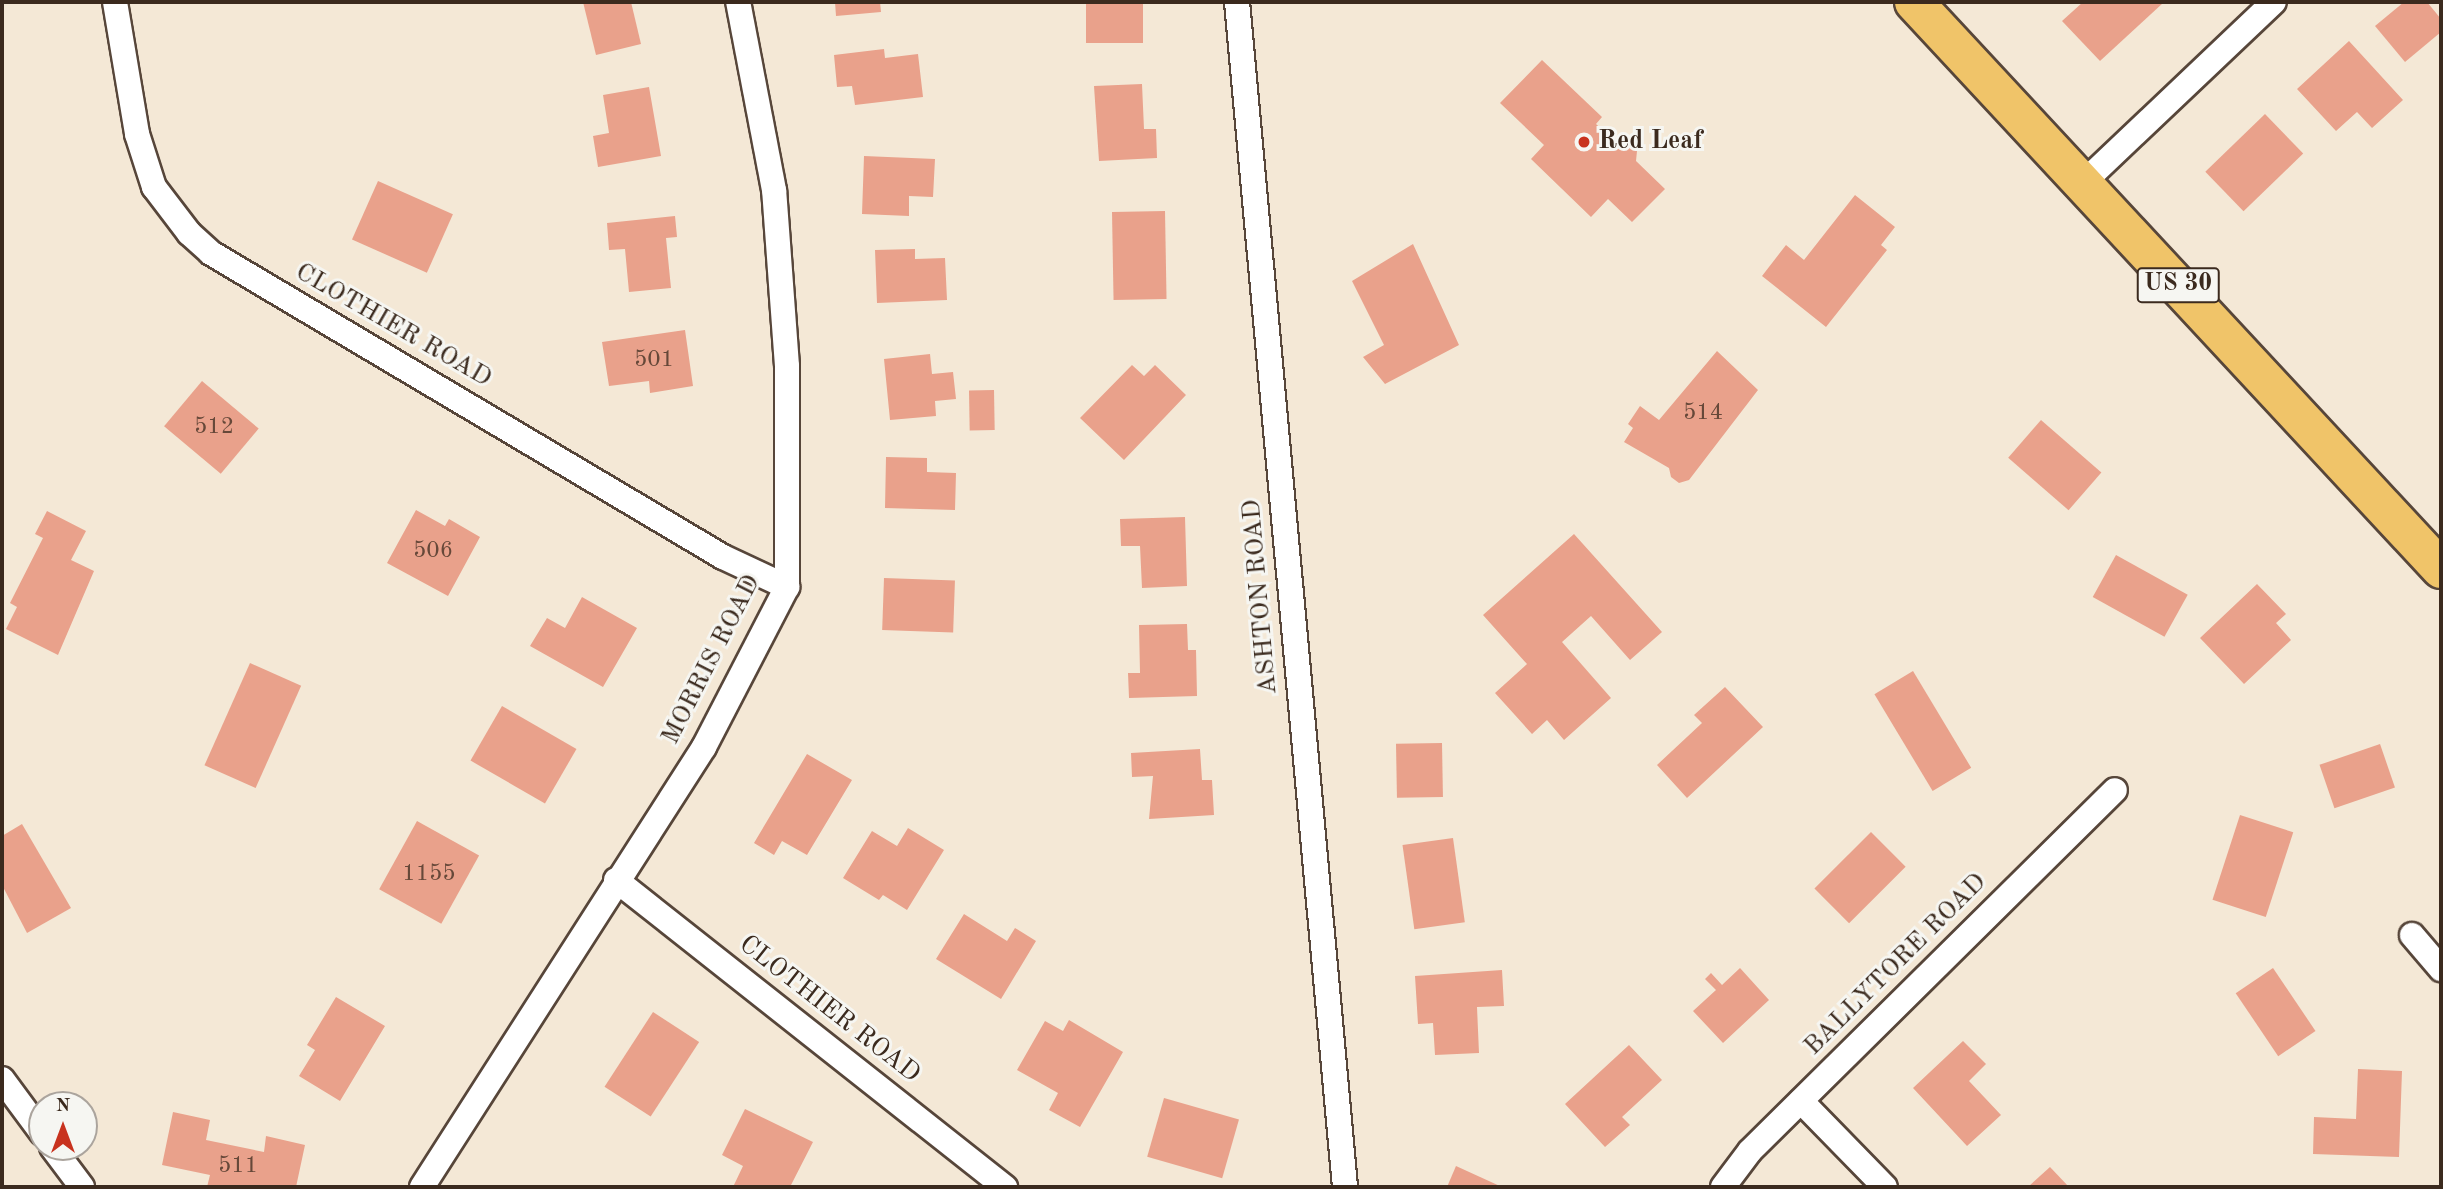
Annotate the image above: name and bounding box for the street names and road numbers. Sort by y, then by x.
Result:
street label: CLOTHIER ROAD [289,257,497,395]
road number: US 30 [2136,264,2220,306]
street label: ASHTON ROAD [1237,498,1285,696]
street label: MORRIS ROAD [656,570,768,750]
street label: BALLYTORE ROAD [1798,867,1994,1063]
street label: CLOTHIER ROAD [732,930,926,1090]

